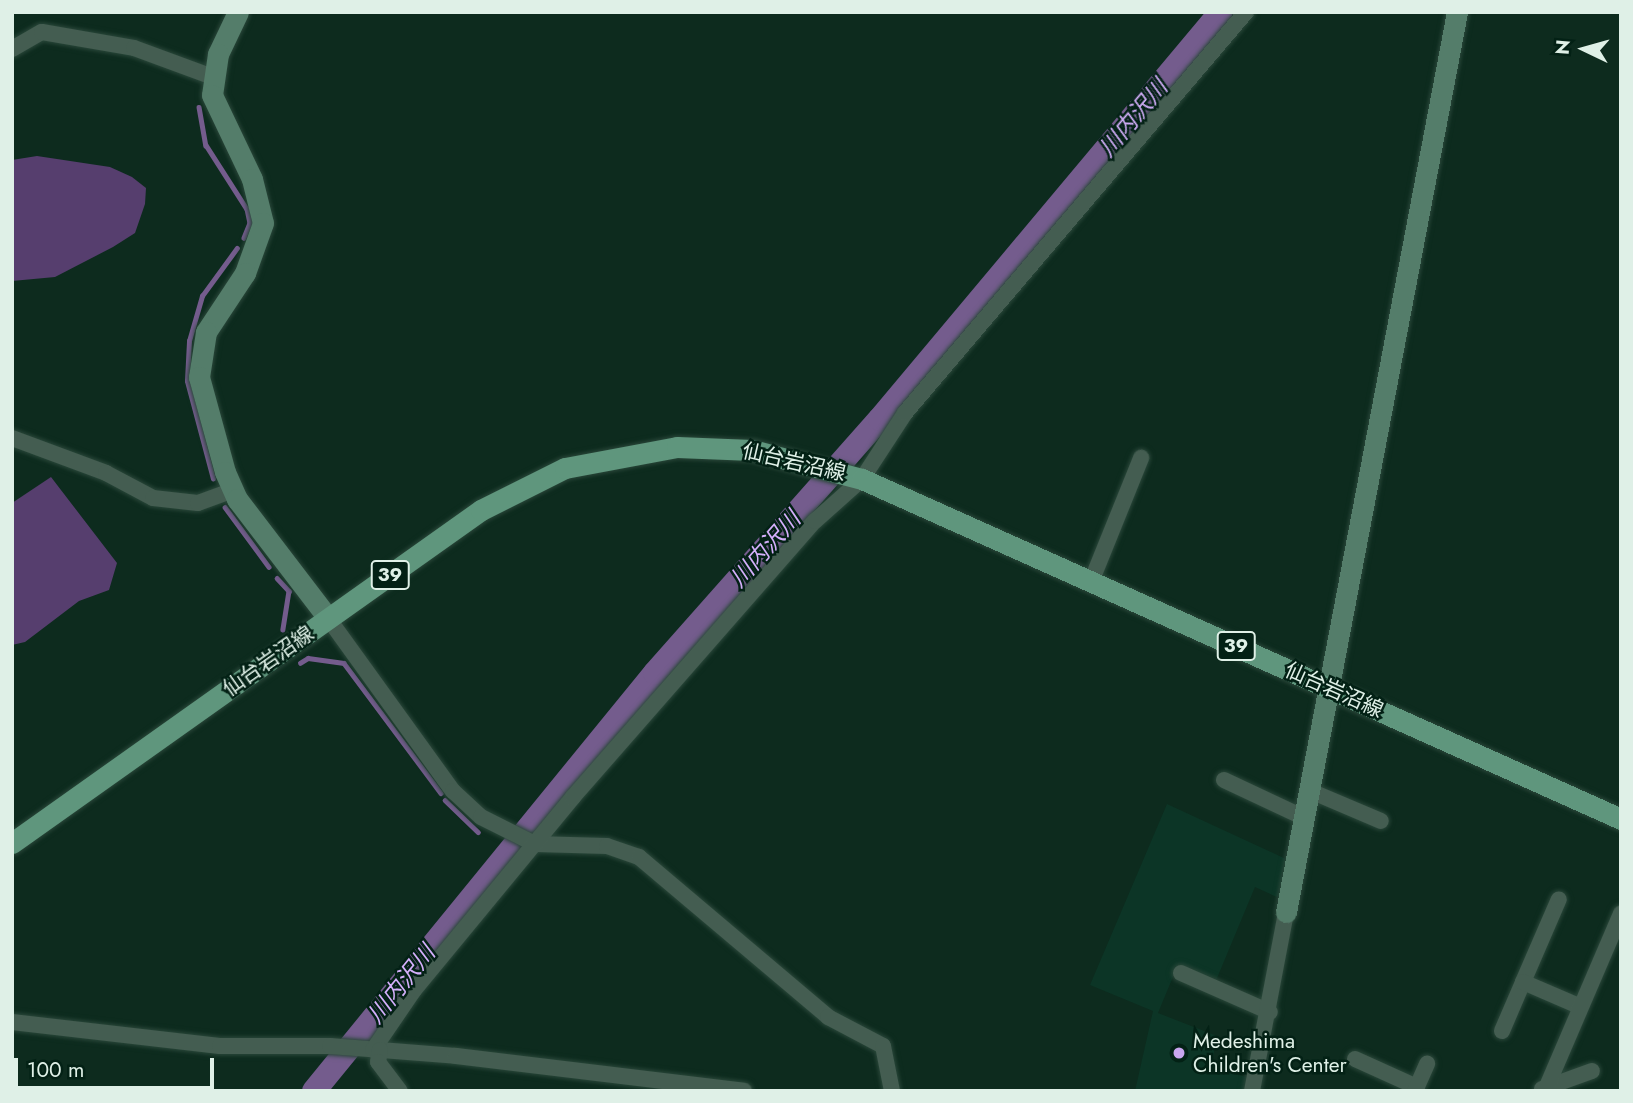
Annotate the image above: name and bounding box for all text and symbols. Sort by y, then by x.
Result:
north arrow [1549,14,1619,84]
text: N [1548,38,1577,56]
water label: 川内沢川 [1093,74,1173,162]
street label: 仙台岩沼線 [740,438,848,486]
water label: 川内沢川 [724,506,806,592]
road number: 39 [369,560,411,590]
street label: 仙台岩沼線 [218,621,318,701]
road number: 39 [1215,631,1257,662]
street label: 仙台岩沼線 [1281,657,1387,723]
water label: 川内沢川 [361,940,441,1028]
place label: Medeshima Children's Center [1193,1028,1347,1078]
scale bar [18,1044,217,1088]
marker: Medeshima Children's Center [1171,1045,1187,1061]
text: 100 m [27,1055,84,1085]

